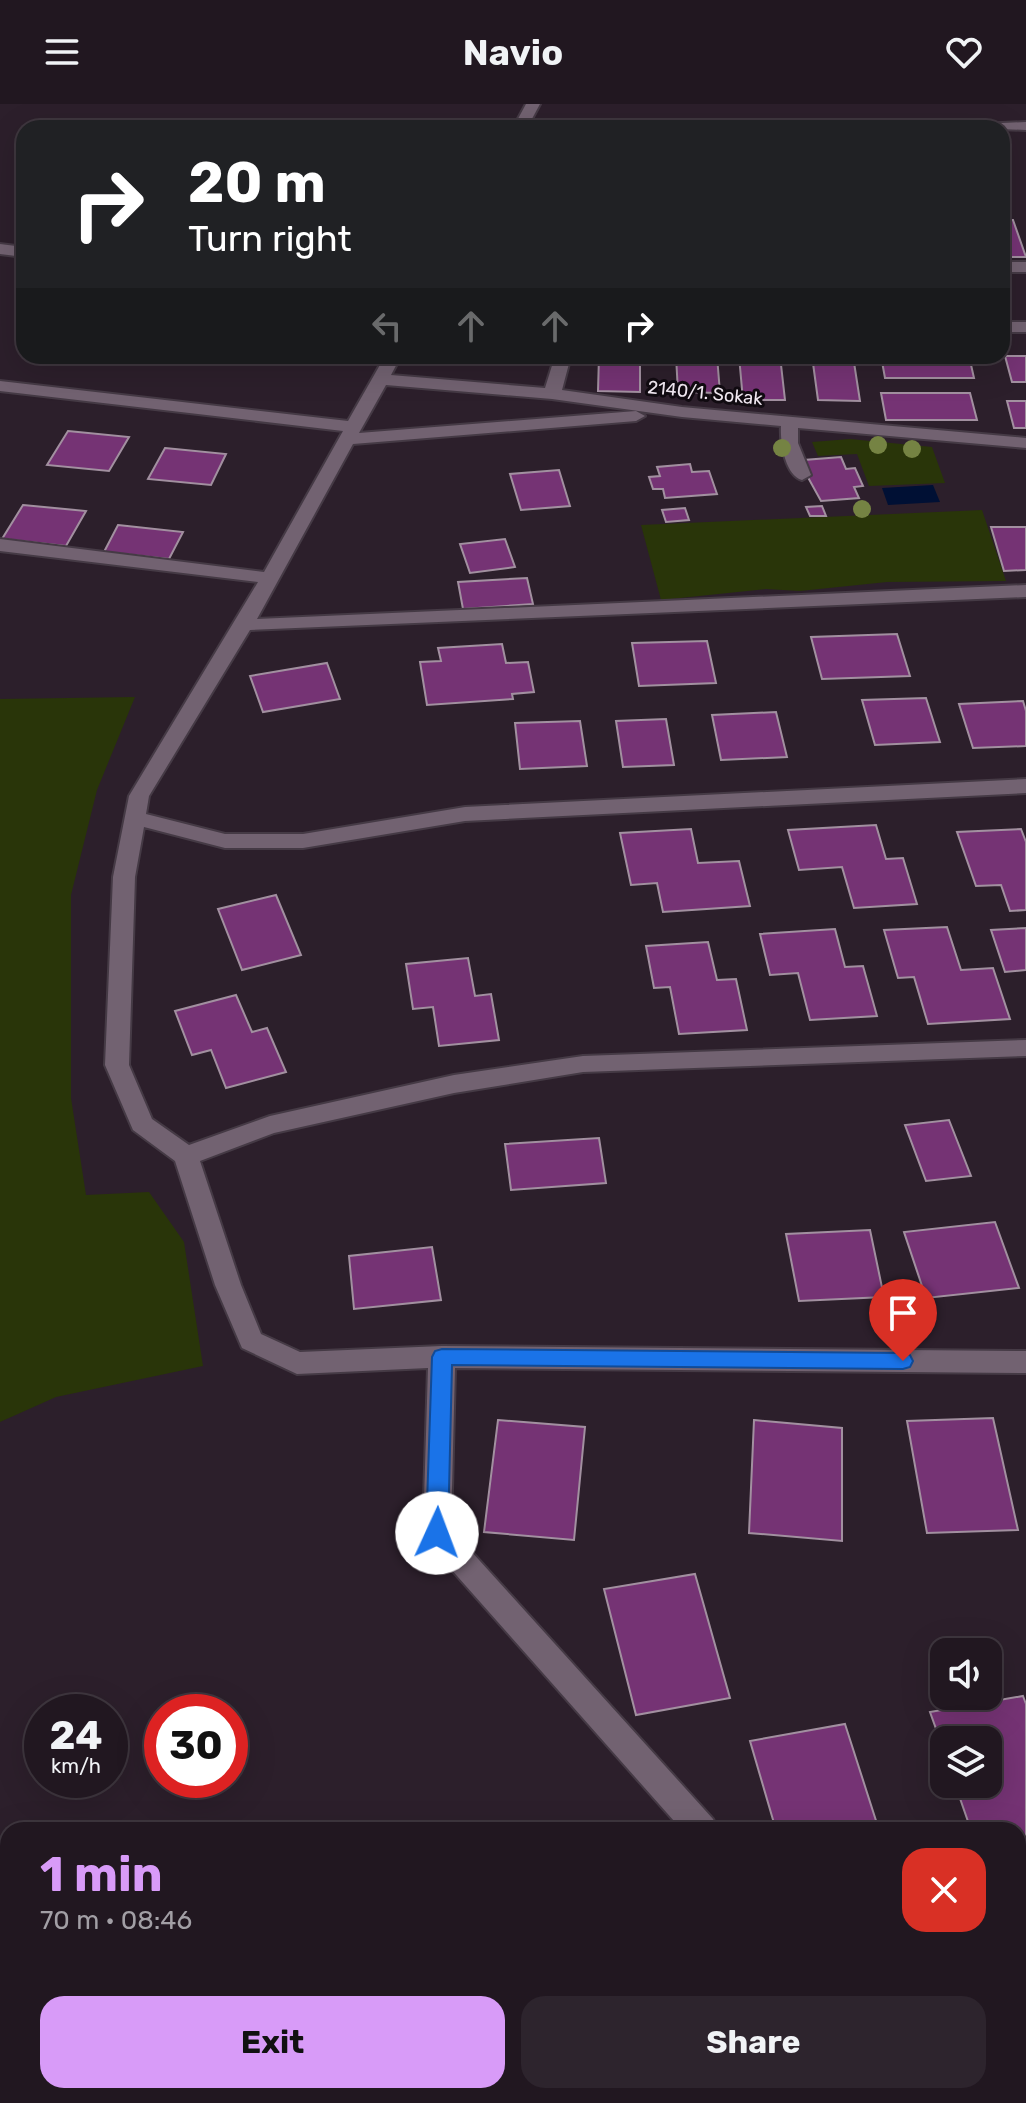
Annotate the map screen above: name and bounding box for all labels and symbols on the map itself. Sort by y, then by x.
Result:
street label: 2140/1. Sokak [646,376,764,410]
pin [869,1279,937,1361]
position arrow [395,1491,479,1575]
speed limit sign: 30 [144,1694,248,1798]

